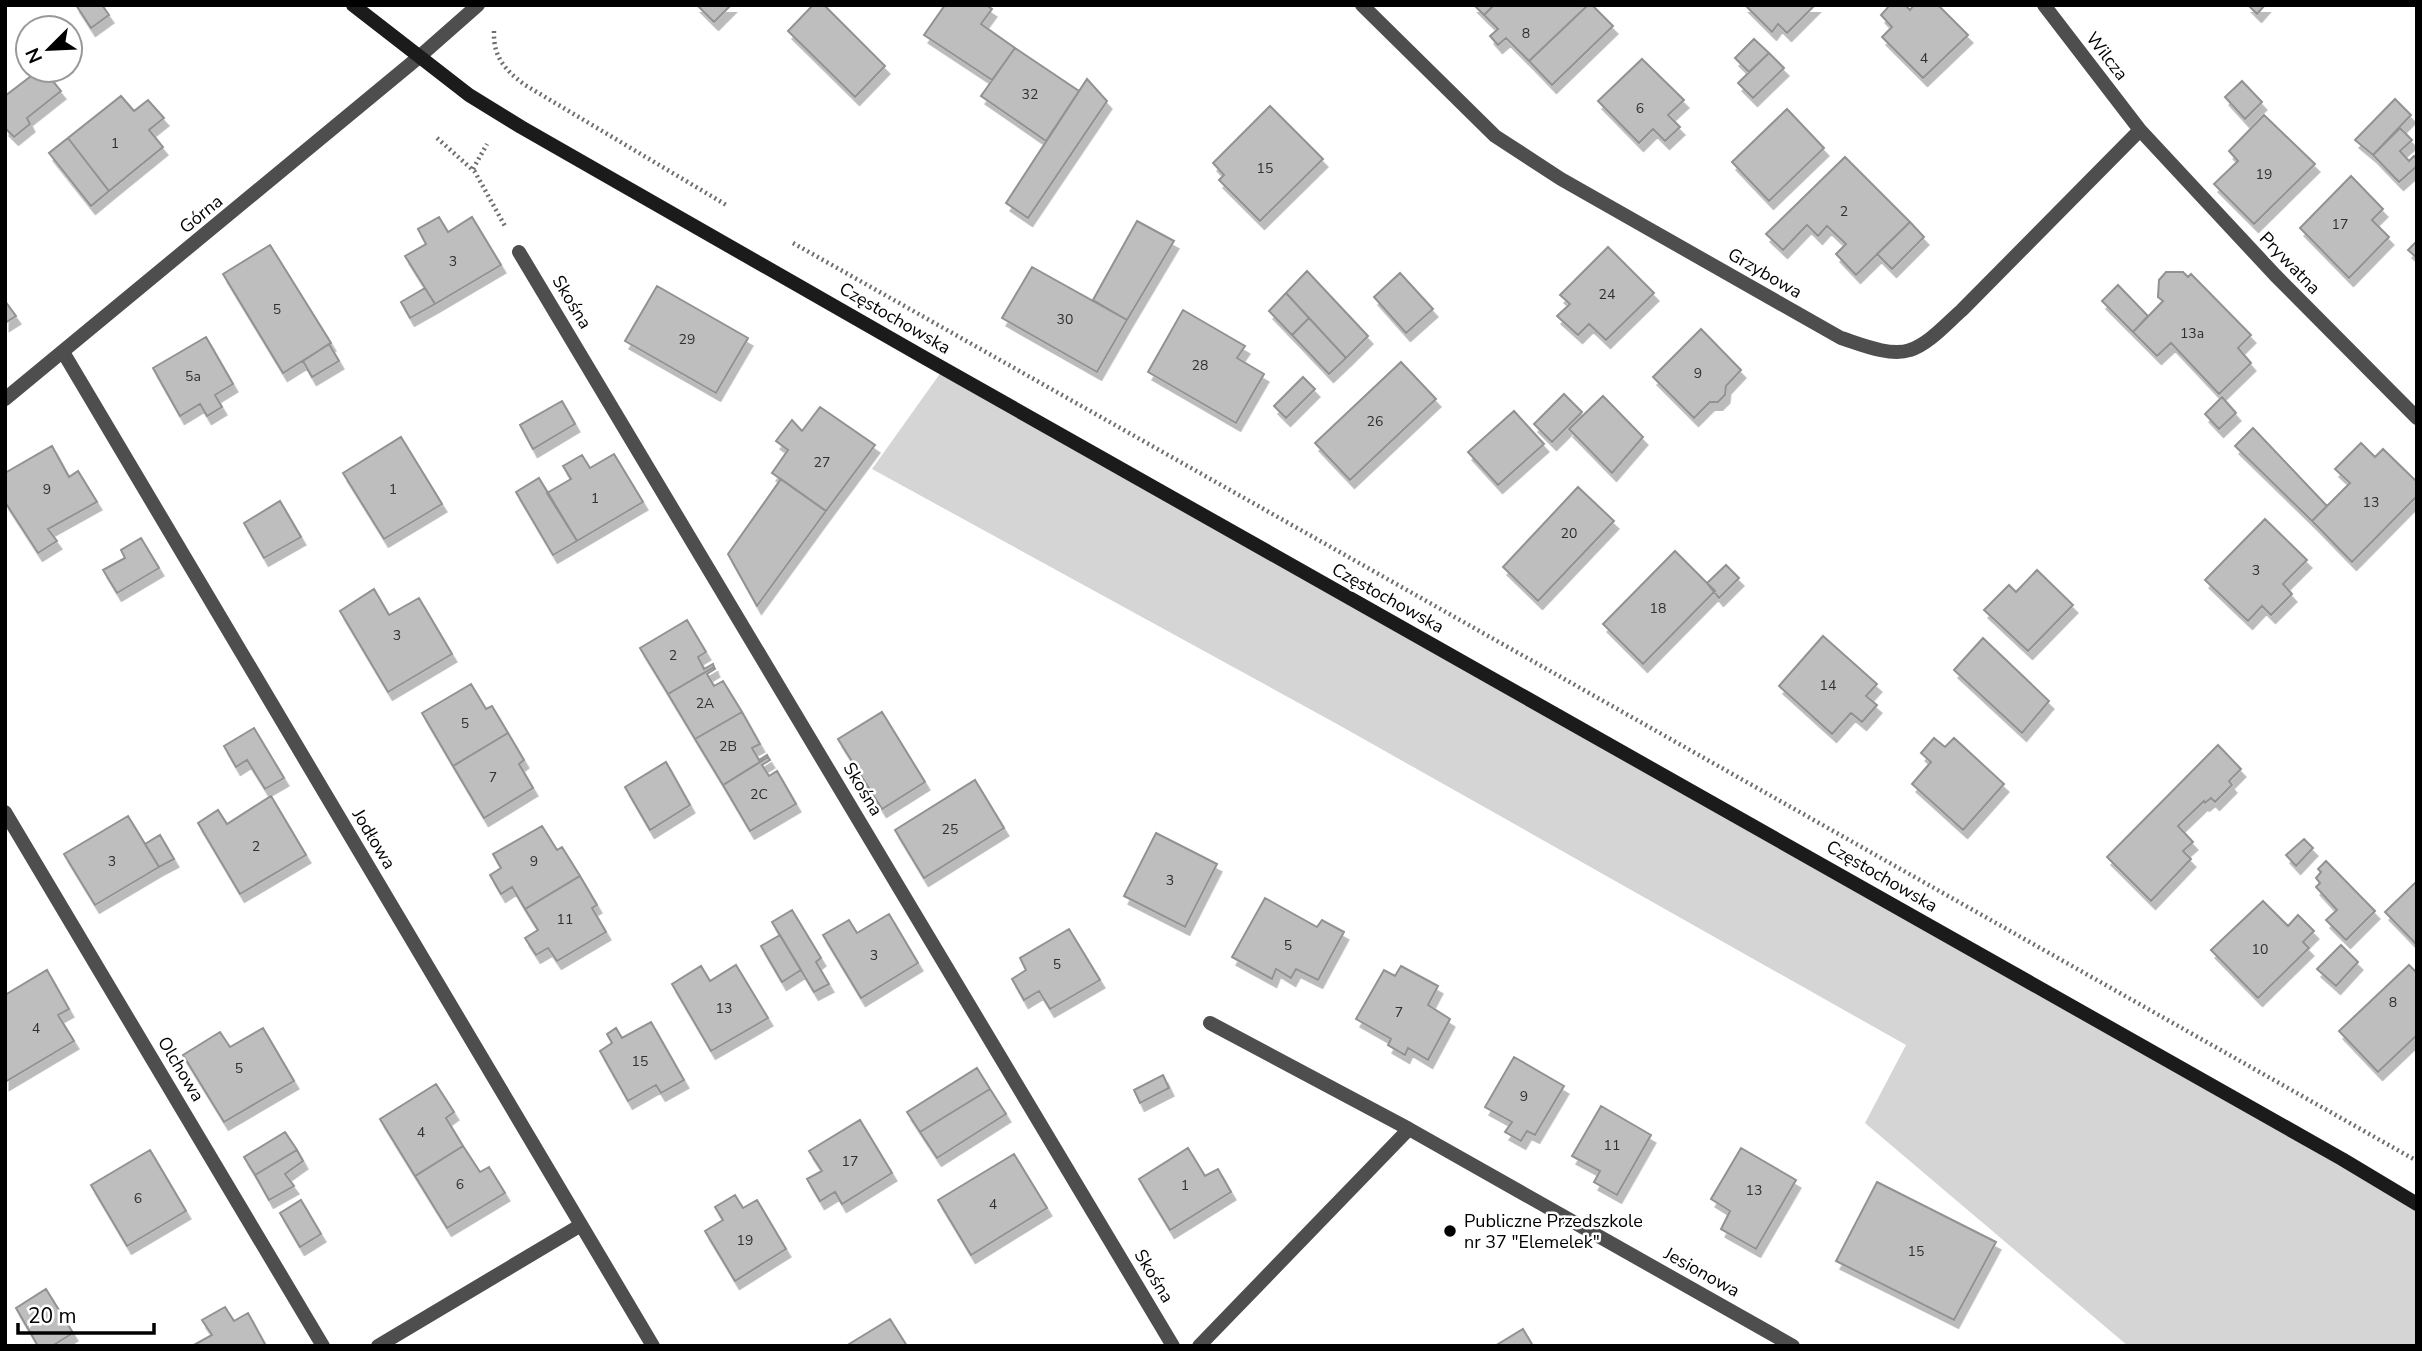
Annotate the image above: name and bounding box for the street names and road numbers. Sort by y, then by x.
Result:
street label: Wilcza [2081,27,2133,85]
street label: Górna [174,189,228,239]
street label: Prywatna [2254,226,2326,300]
street label: Grzybowa [1724,242,1806,304]
street label: Skośna [547,271,597,333]
street label: Częstochowska [835,276,955,360]
street label: Częstochowska [1328,557,1448,639]
street label: Skośna [838,758,888,820]
street label: Jodłowa [346,804,401,873]
street label: Częstochowska [1822,834,1942,918]
street label: Olchowa [152,1032,210,1106]
street label: Jesionowa [1659,1241,1744,1303]
street label: Skośna [1129,1245,1179,1307]

